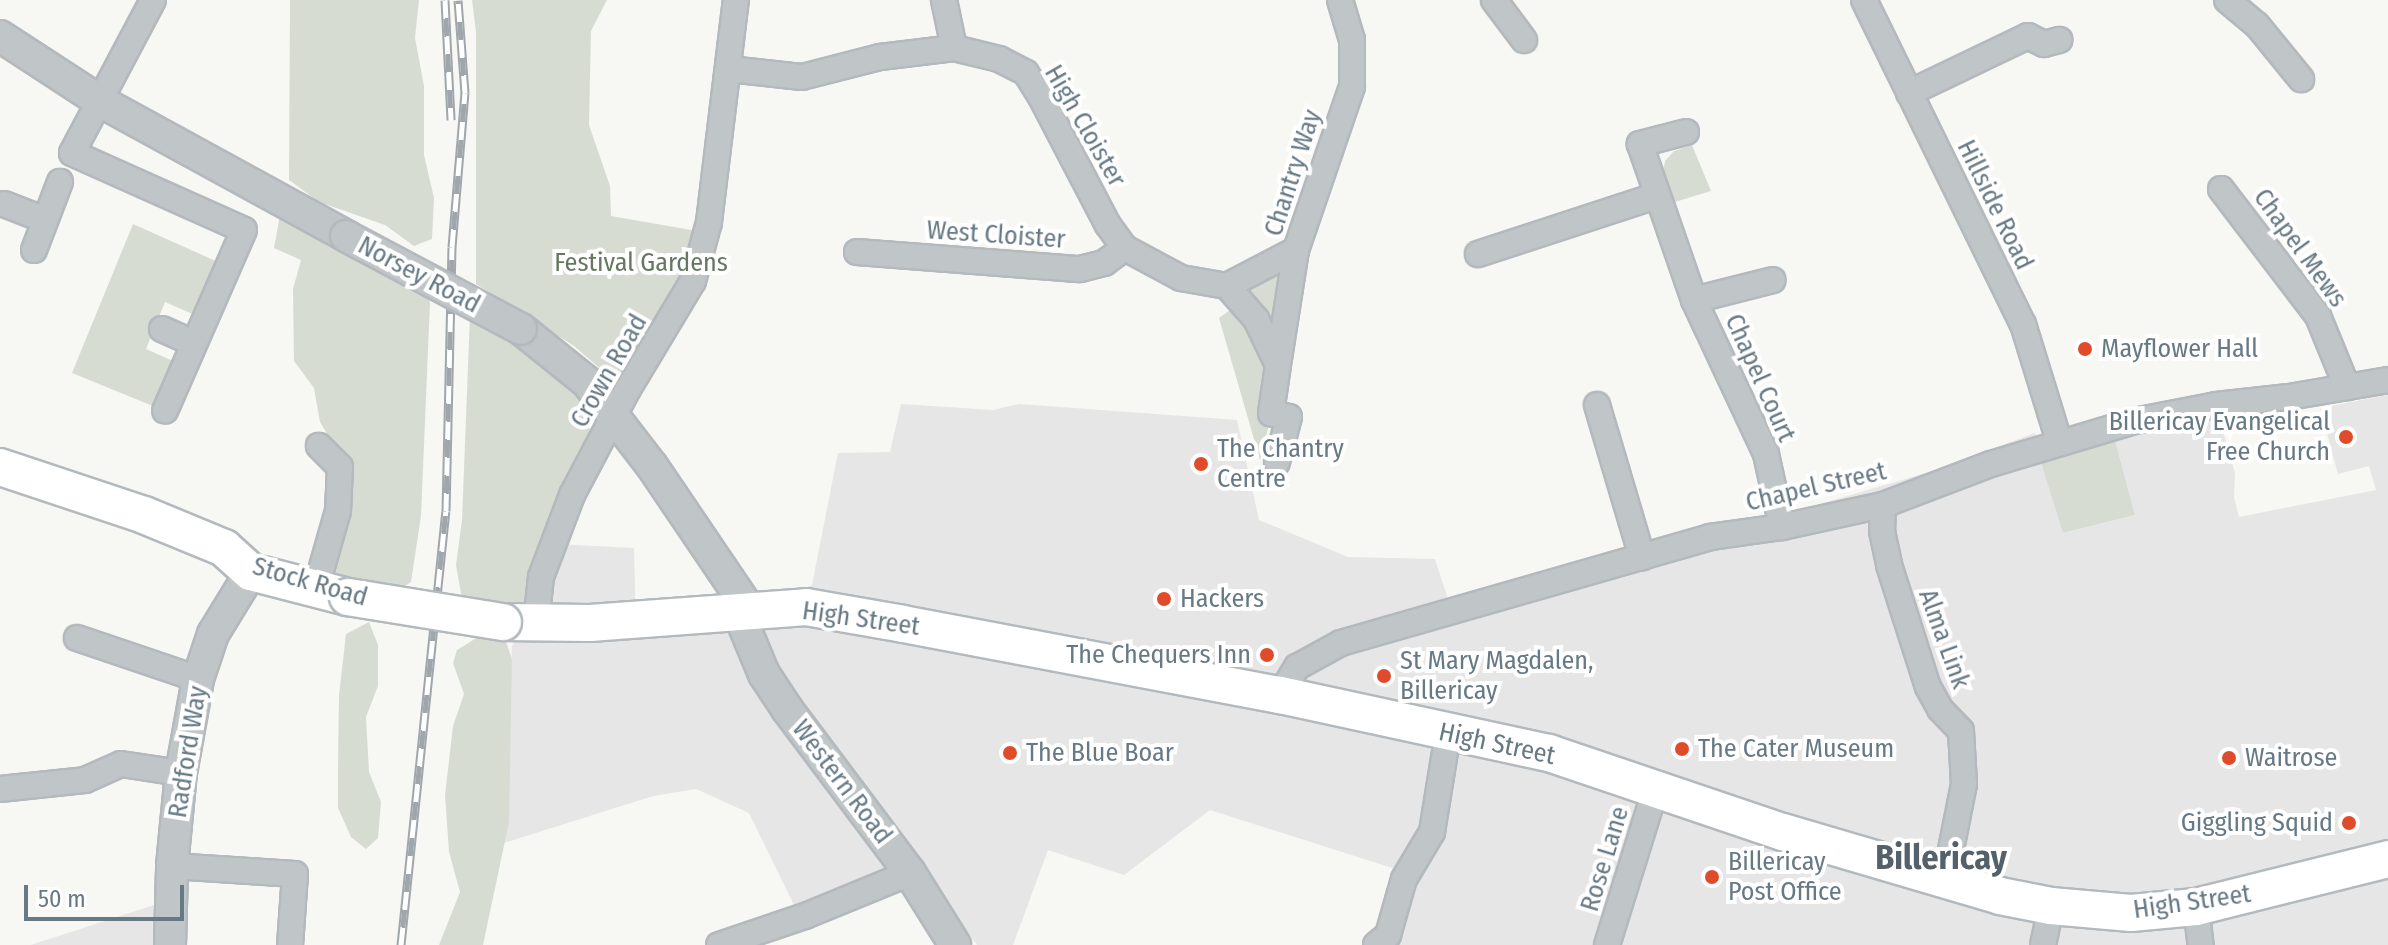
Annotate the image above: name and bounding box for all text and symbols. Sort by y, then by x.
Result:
street label: High Cloister [1038,60,1132,192]
street label: Chantry Way [1258,106,1328,240]
street label: Hillside Road [1950,135,2040,275]
street label: Chapel Mews [2247,183,2353,313]
street label: West Cloister [926,215,1066,255]
street label: Norsey Road [353,230,485,320]
park label: Festival Gardens [554,247,728,279]
street label: Crown Road [564,309,654,433]
street label: Chapel Court [1718,309,1802,447]
place label: Mayflower Hall [2101,333,2258,365]
marker: Mayflower Hall [2076,340,2094,358]
place label: Billericay Evangelical Free Church [2109,406,2330,468]
marker: Billericay Evangelical Free Church [2337,428,2355,446]
place label: The Chantry Centre [1217,433,1344,494]
marker: The Chantry Centre [1192,455,1210,473]
street label: Chapel Street [1743,456,1889,518]
street label: Stock Road [249,551,371,613]
place label: Hackers [1180,583,1264,615]
street label: Alma Link [1912,585,1976,693]
marker: Hackers [1155,590,1173,608]
street label: High Street [800,595,922,643]
place label: The Chequers Inn [1066,639,1251,671]
place label: St Mary Magdalen, Billericay [1400,645,1593,706]
marker: The Chequers Inn [1258,646,1276,664]
marker: St Mary Magdalen, Billericay [1375,667,1393,685]
street label: Radford Way [162,684,214,820]
street label: Western Road [785,714,899,850]
street label: High Street [1436,716,1558,772]
place label: The Cater Museum [1698,733,1894,765]
place label: The Blue Boar [1026,737,1174,769]
marker: The Cater Museum [1673,740,1691,758]
place label: Waitrose [2245,742,2337,774]
marker: The Blue Boar [1001,744,1019,762]
marker: Waitrose [2220,749,2238,767]
street label: Rose Lane [1574,803,1636,915]
place label: Giggling Squid [2181,807,2333,839]
marker: Giggling Squid [2340,814,2358,832]
district label: Billericay [1875,838,2007,878]
place label: Billericay Post Office [1728,846,1842,908]
marker: Billericay Post Office [1703,868,1721,886]
scale bar [28,869,188,919]
street label: High Street [2131,878,2253,926]
text: 50 m [38,885,86,913]

